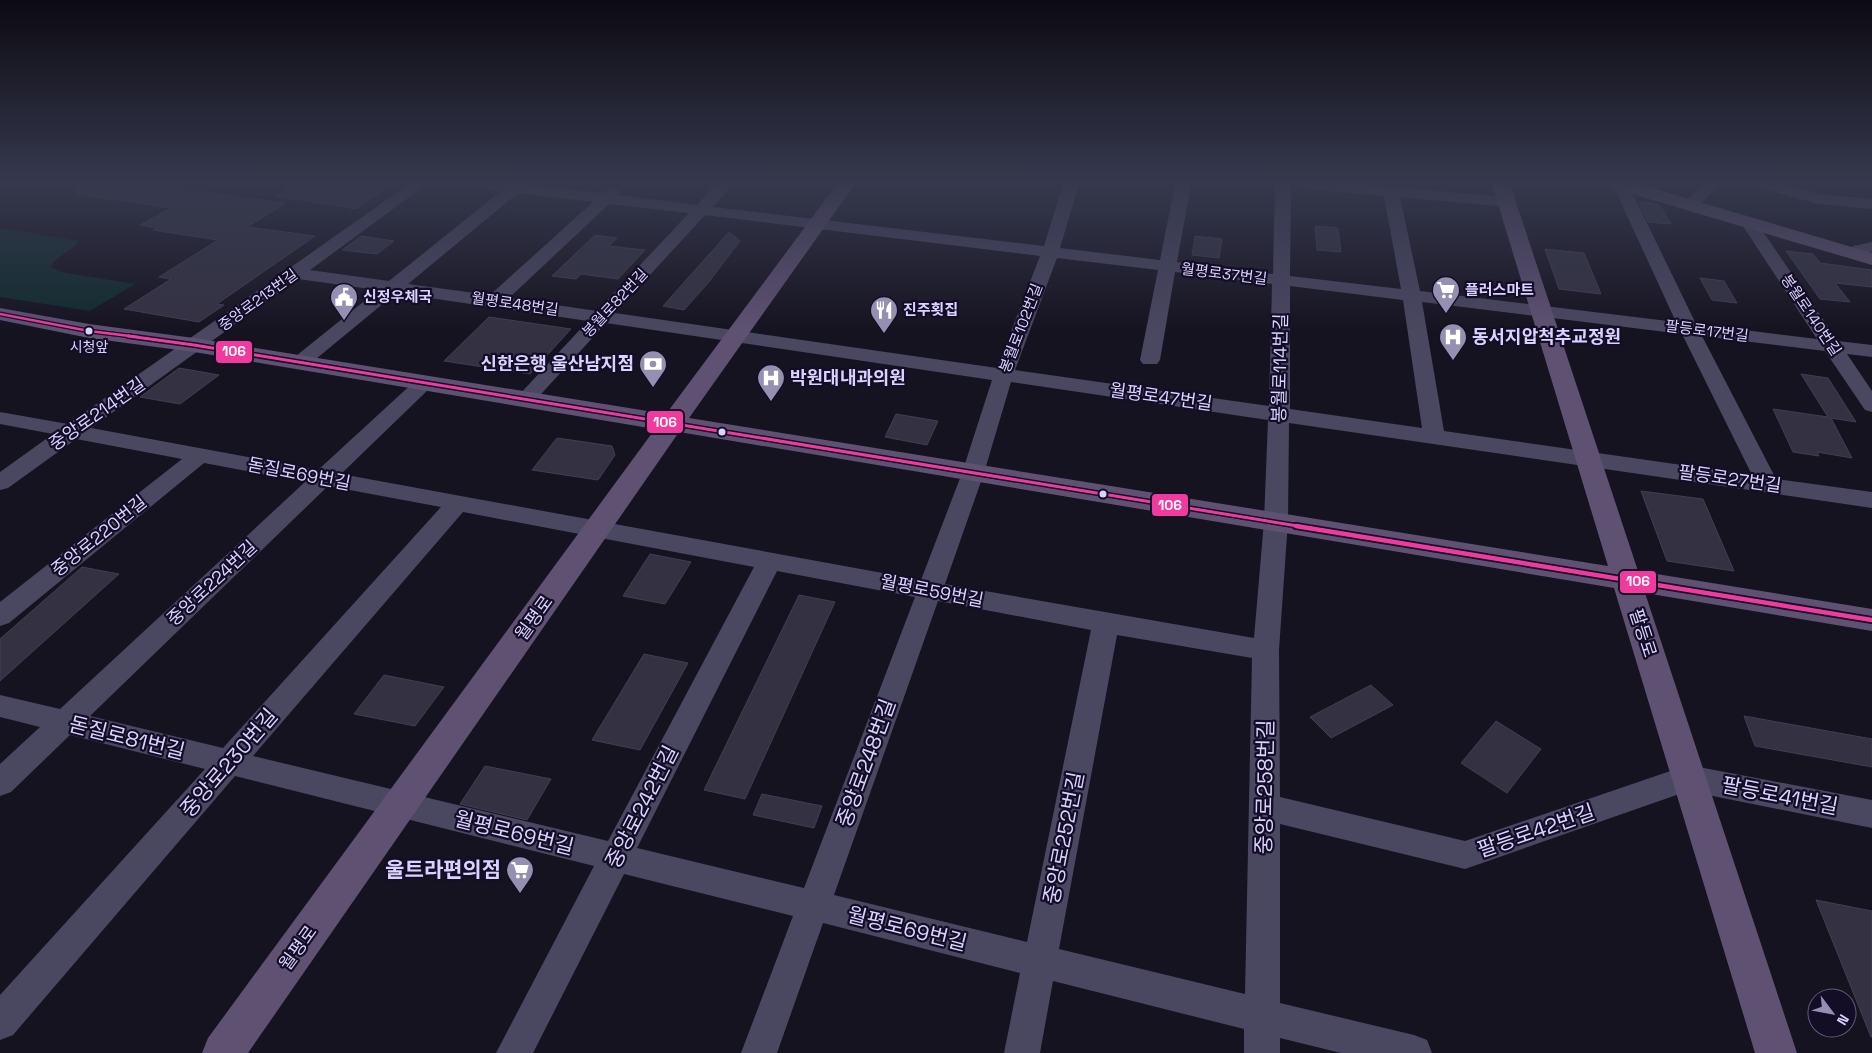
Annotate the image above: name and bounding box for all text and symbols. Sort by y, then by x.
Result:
street label: 월평로37번길 [1180,259,1268,288]
street label: 중앙로213번길 [214,264,301,335]
street label: 봉월로82번길 [578,264,651,341]
street label: 봉월로140번길 [1777,270,1846,359]
supermarket icon: 플러스마트 [1431,275,1461,314]
place label: 플러스마트 [1465,280,1534,299]
street label: 봉월로102번길 [995,281,1046,375]
public building icon: 신정우체국 [329,282,359,321]
place label: 신정우체국 [363,287,432,306]
street label: 월평로48번길 [470,288,560,319]
restaurant icon: 진주횟집 [869,295,899,334]
place label: 진주횟집 [903,300,958,319]
street label: 봉월로114번길 [1267,313,1292,423]
street label: 팔등로17번길 [1664,316,1750,345]
hospital icon: 동서지압척추교정원 [1438,322,1468,361]
place label: 동서지압척추교정원 [1472,325,1621,348]
marker: 시청앞 [84,326,94,336]
place label: 시청앞 [70,338,108,356]
line badge: 106 [215,340,253,364]
text: 106 [222,342,246,360]
bank icon: 신한은행 울산남지점 [638,349,668,388]
place label: 신한은행 울산남지점 [480,352,634,375]
hospital icon: 박원대내과의원 [756,363,786,402]
place label: 박원대내과의원 [790,366,906,389]
street label: 중앙로214번길 [44,372,149,455]
street label: 월평로47번길 [1108,378,1214,415]
line badge: 106 [646,410,684,434]
text: 106 [653,413,677,431]
unlabelled marker [717,427,727,437]
street label: 돋질로69번길 [245,452,353,495]
street label: 팔등로27번길 [1677,460,1783,497]
unlabelled marker [1098,489,1108,499]
street label: 중앙로220번길 [46,490,151,581]
line badge: 106 [1151,493,1189,517]
text: 106 [1158,496,1182,514]
street label: 중앙로224번길 [162,535,262,630]
street label: 월평로59번길 [879,569,986,612]
line badge: 106 [1619,570,1657,594]
text: 106 [1626,572,1650,590]
street label: 월평로 [510,591,558,645]
street label: 팔등로 [1625,606,1662,660]
street label: 중앙로248번길 [830,695,901,831]
street label: 중앙로230번길 [174,703,283,823]
street label: 돋질로81번길 [66,710,188,765]
street label: 중앙로258번길 [1250,719,1279,855]
street label: 중앙로242번길 [599,741,684,873]
street label: 중앙로252번길 [1037,769,1090,906]
street label: 팔등로41번길 [1720,771,1841,820]
street label: 팔등로42번길 [1474,798,1598,863]
street label: 월평로69번길 [452,805,577,860]
supermarket icon: 울트라편의점 [505,855,535,894]
place label: 울트라편의점 [385,856,501,883]
street label: 월평로69번길 [845,901,970,956]
street label: 월평로 [274,921,322,975]
north arrow [1807,988,1857,1038]
text: N [1833,1011,1853,1029]

